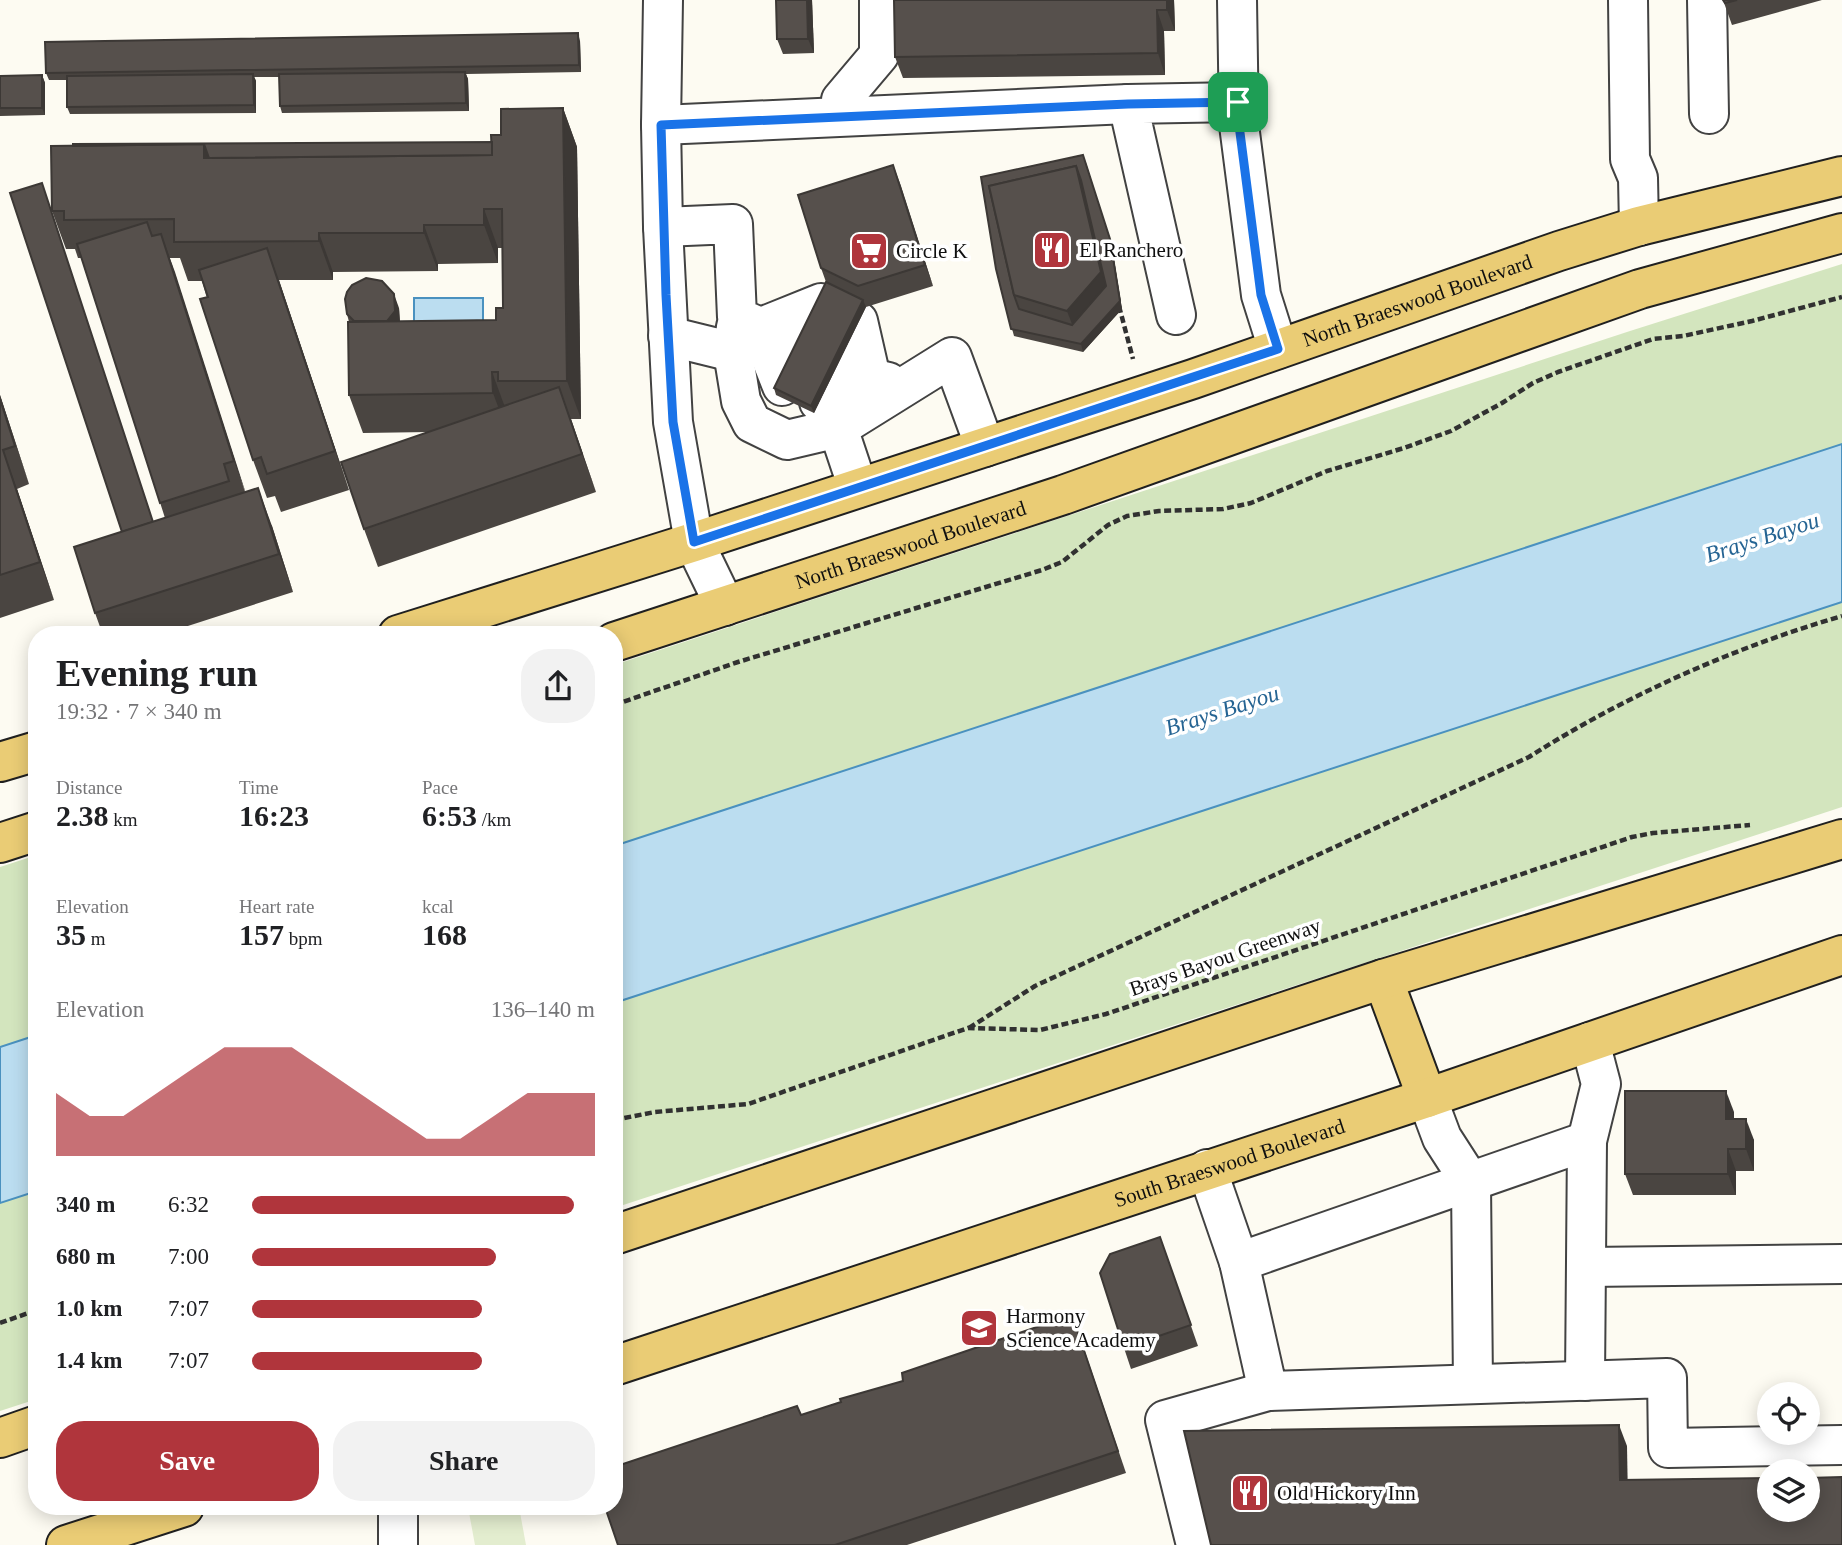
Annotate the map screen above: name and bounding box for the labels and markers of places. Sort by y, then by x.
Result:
pin [1208,72,1268,132]
restaurant icon: El Ranchero [1031,229,1073,271]
supermarket icon: Circle K [848,230,890,272]
place label: El Ranchero [1079,238,1183,262]
place label: Circle K [896,239,968,263]
place label: Harmony Science Academy [1006,1304,1156,1352]
school or university icon: Harmony Science Academy [958,1307,1000,1349]
restaurant icon: Old Hickory Inn [1229,1472,1271,1514]
place label: Old Hickory Inn [1277,1481,1416,1505]

